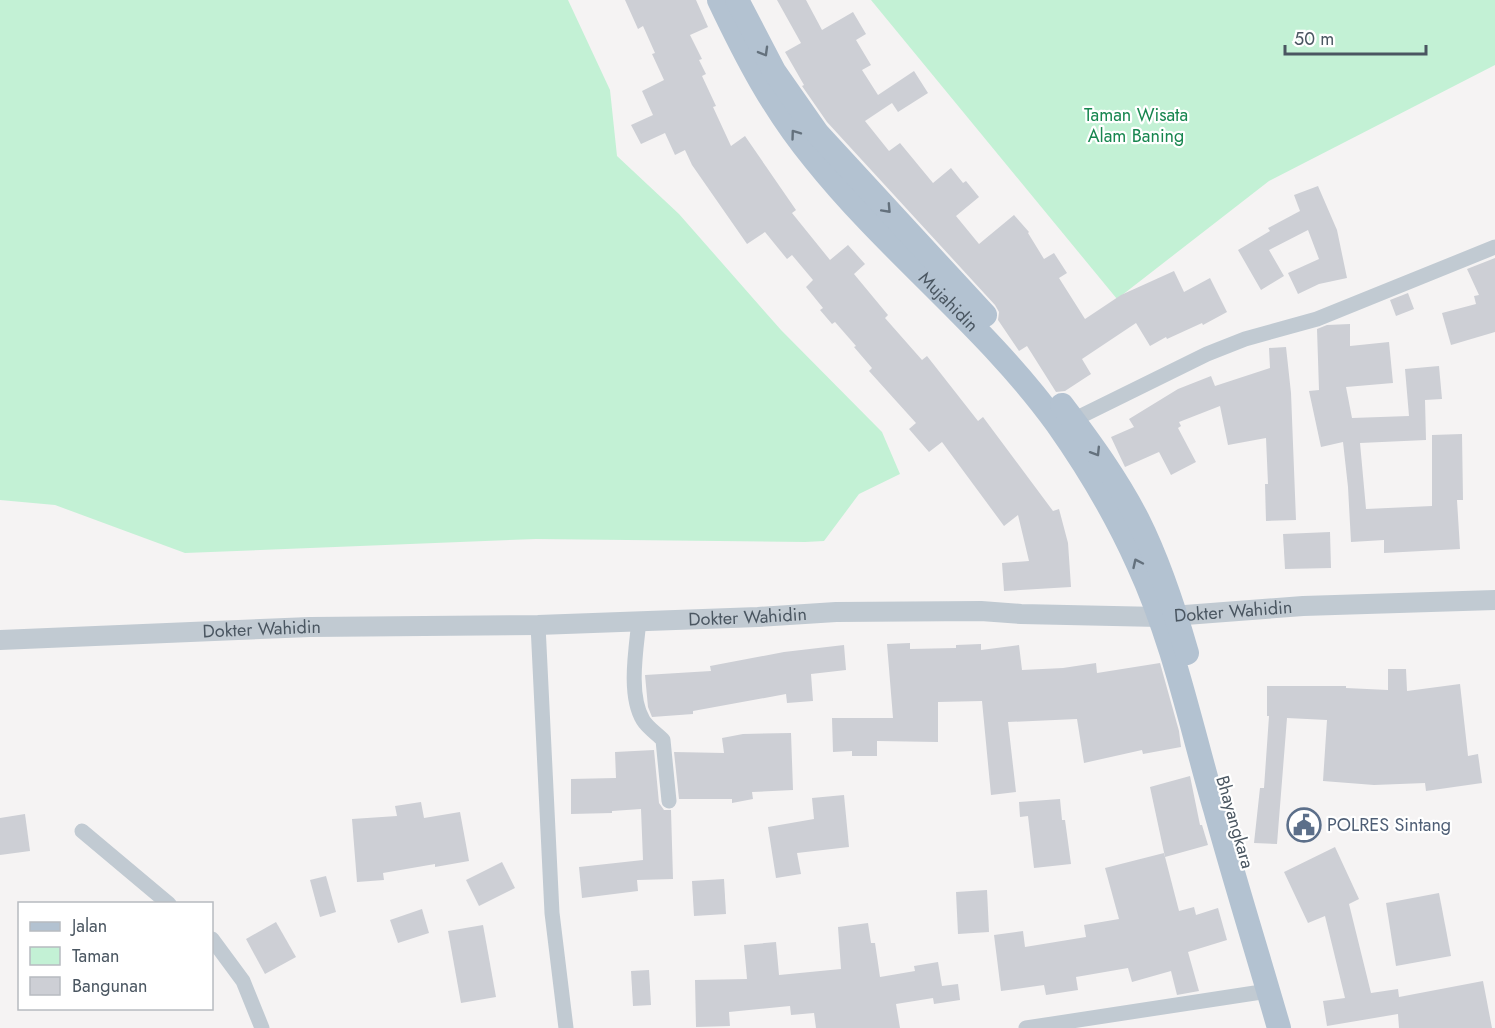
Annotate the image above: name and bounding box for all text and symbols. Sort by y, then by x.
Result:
scale bar [1285,18,1426,56]
text: 50 m [1294,26,1334,52]
one-way arrow [756,46,768,56]
park label: Taman Wisata Alam Baning [1084,102,1188,149]
one-way arrow [791,129,802,140]
one-way arrow [879,202,890,213]
street label: Mujahidin [913,266,985,338]
one-way arrow [1089,446,1101,456]
one-way arrow [1133,558,1145,569]
street label: Dokter Wahidin [1173,594,1293,629]
street label: Dokter Wahidin [688,601,808,633]
street label: Dokter Wahidin [202,614,321,644]
street label: Bhayangkara [1209,772,1261,872]
public building icon: POLRES Sintang [1286,807,1322,843]
place label: POLRES Sintang [1327,812,1451,838]
legend [18,902,213,1010]
text: Jalan [70,913,107,939]
text: Taman [72,943,119,969]
text: Bangunan [72,973,147,999]

